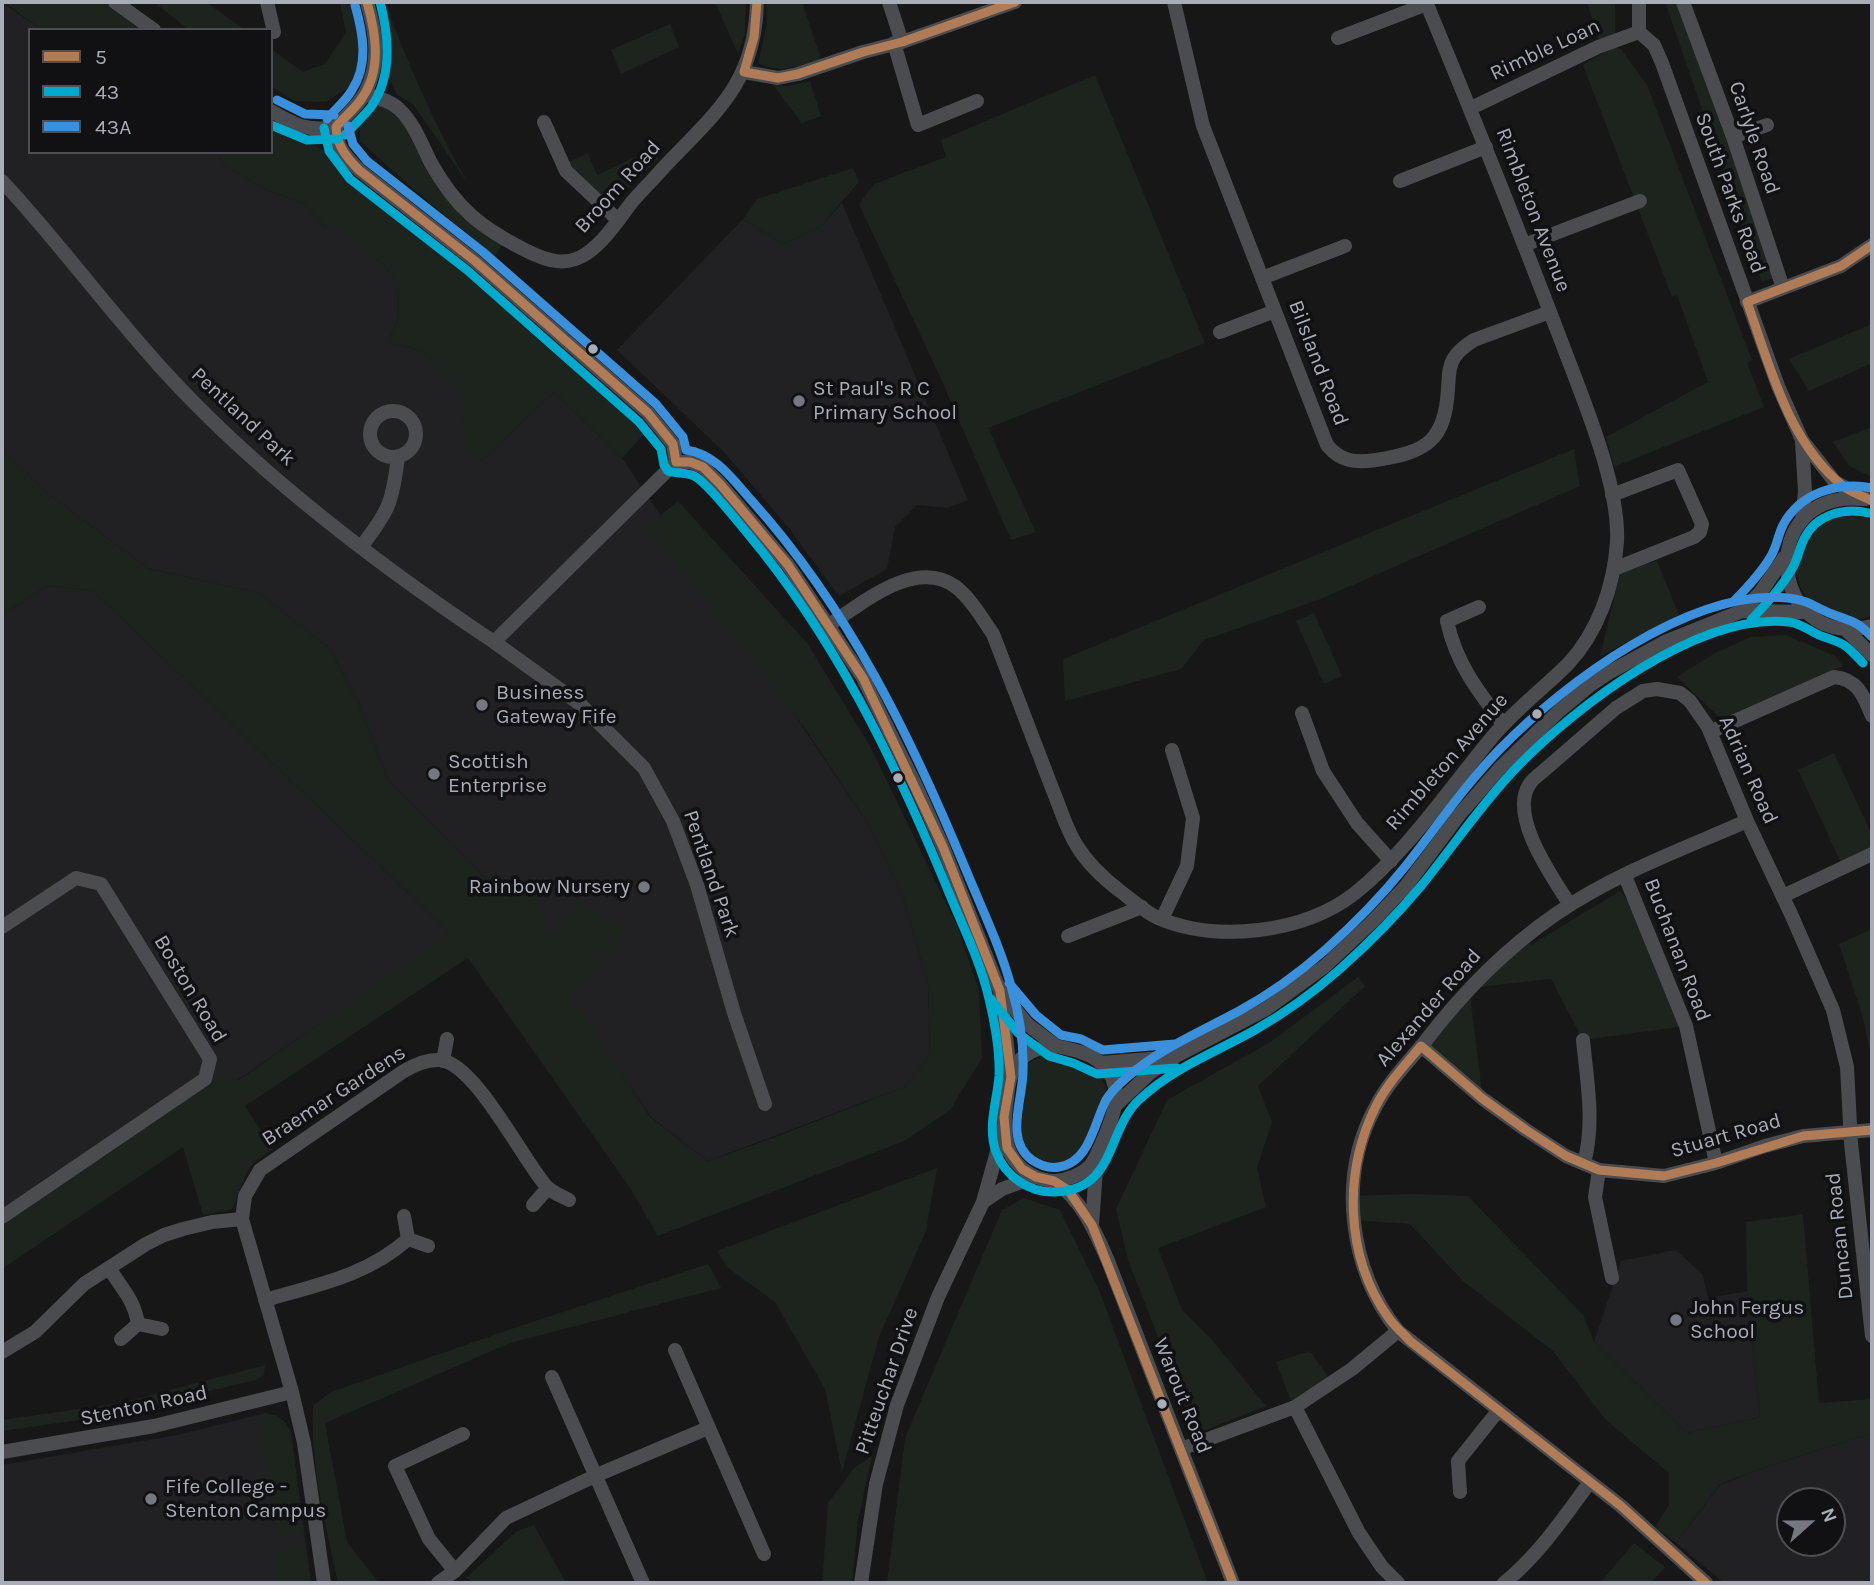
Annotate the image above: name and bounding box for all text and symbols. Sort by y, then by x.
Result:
street label: Rimble Loan [1486,14,1604,86]
legend [28,28,273,154]
text: 5 [95,45,107,69]
street label: Carlyle Road [1723,78,1785,198]
text: 43 [95,80,119,104]
street label: South Parks Road [1689,109,1771,277]
text: 43A [95,115,131,139]
street label: Rimbleton Avenue [1490,124,1576,296]
street label: Broom Road [570,135,666,239]
street label: Bilsland Road [1283,297,1353,429]
unlabelled marker [586,342,600,356]
street label: Pentland Park [186,362,300,472]
place label: St Paul's R C Primary School [813,376,957,426]
marker: St Paul's R C Primary School [791,393,807,409]
place label: Business Gateway Fife [496,680,617,730]
street label: Rimbleton Avenue [1380,688,1514,836]
marker: Business Gateway Fife [474,697,490,713]
unlabelled marker [1530,707,1544,721]
street label: Adrian Road [1713,712,1783,828]
place label: Scottish Enterprise [448,749,547,799]
marker: Scottish Enterprise [426,766,442,782]
unlabelled marker [891,771,905,785]
street label: Pentland Park [677,807,745,941]
place label: Rainbow Nursery [469,874,630,900]
street label: Buchanan Road [1638,875,1716,1025]
marker: Rainbow Nursery [636,879,652,895]
street label: Boston Road [148,931,232,1047]
street label: Alexander Road [1371,944,1487,1072]
street label: Braemar Gardens [257,1040,411,1152]
street label: Stuart Road [1668,1108,1784,1164]
street label: Duncan Road [1821,1171,1859,1301]
place label: John Fergus School [1690,1295,1804,1345]
street label: Pitteuchar Drive [850,1304,924,1458]
marker: John Fergus School [1668,1312,1684,1328]
street label: Warout Road [1147,1334,1217,1458]
street label: Stenton Road [78,1380,210,1432]
unlabelled marker [1155,1397,1169,1411]
place label: Fife College - Stenton Campus [165,1474,326,1524]
north arrow [1776,1487,1846,1557]
marker: Fife College - Stenton Campus [143,1491,159,1507]
text: N [1816,1505,1841,1525]

